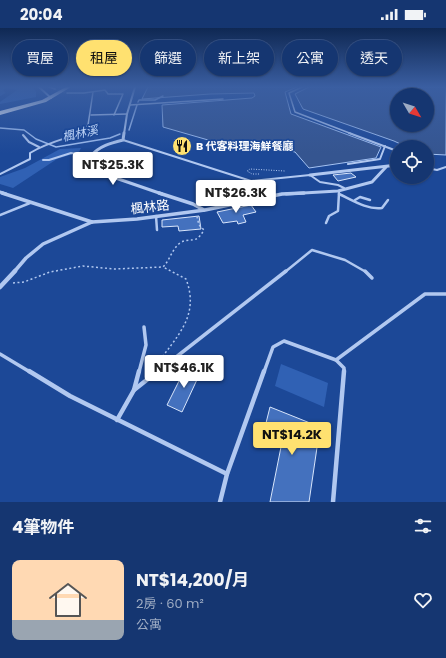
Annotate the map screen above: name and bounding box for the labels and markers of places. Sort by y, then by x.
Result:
restaurant icon: B 代客料理海鮮餐廳 [171,135,193,157]
place label: B 代客料理海鮮餐廳 [196,138,294,154]
pin: NT$25.3K [72,152,154,186]
pin: NT$26.3K [195,180,277,214]
pin: NT$46.1K [143,355,225,389]
pin: NT$14.2K [251,422,333,456]

